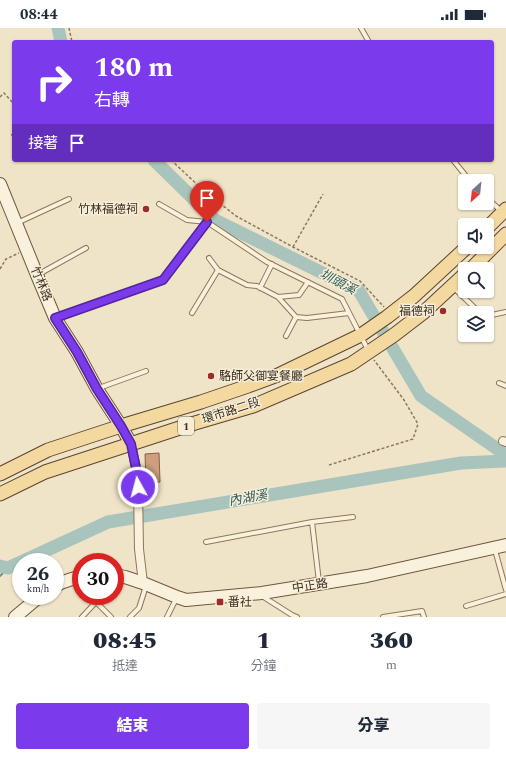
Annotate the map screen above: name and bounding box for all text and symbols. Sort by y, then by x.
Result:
text: 08:44 [20,3,58,26]
text: 180 m [94,46,173,89]
icon: right [28,56,80,108]
text: 右轉 [94,87,130,114]
text: 接著 [28,132,58,155]
icon: arrive [66,132,88,154]
north arrow [458,174,494,210]
map controls [458,174,494,342]
pin [190,181,224,222]
icon: arrive [196,187,218,209]
place label: 竹林福德祠 [78,200,138,219]
marker: 竹林福德祠 [141,204,151,214]
button: sound [458,218,494,254]
button: search [458,262,494,298]
street label: 竹林路 [25,264,57,304]
water label: 圳頭溪 [316,264,362,301]
place label: 福德祠 [399,302,435,321]
marker: 福德祠 [438,306,448,316]
button: layers [458,306,494,342]
place label: 駱師父御宴餐廳 [219,367,303,386]
marker: 駱師父御宴餐廳 [206,371,216,381]
street label: 環市路二段 [200,393,262,429]
road number: 1 [178,417,194,435]
position arrow [117,466,159,508]
water label: 內湖溪 [227,484,271,511]
speed limit sign: 30 [72,553,124,605]
text: 26 [27,559,49,589]
street label: 中正路 [291,574,329,598]
text: km/h [27,581,49,597]
place label: 番社 [228,593,252,612]
marker: 番社 [215,597,225,607]
text: 08:45 [93,623,157,659]
text: 1 [256,623,271,659]
text: 360 [370,623,413,659]
text: m [386,655,397,675]
text: 抵達 [112,656,138,676]
text: 分鐘 [251,656,277,676]
button: 結束 [16,703,249,749]
button: 分享 [257,703,490,749]

